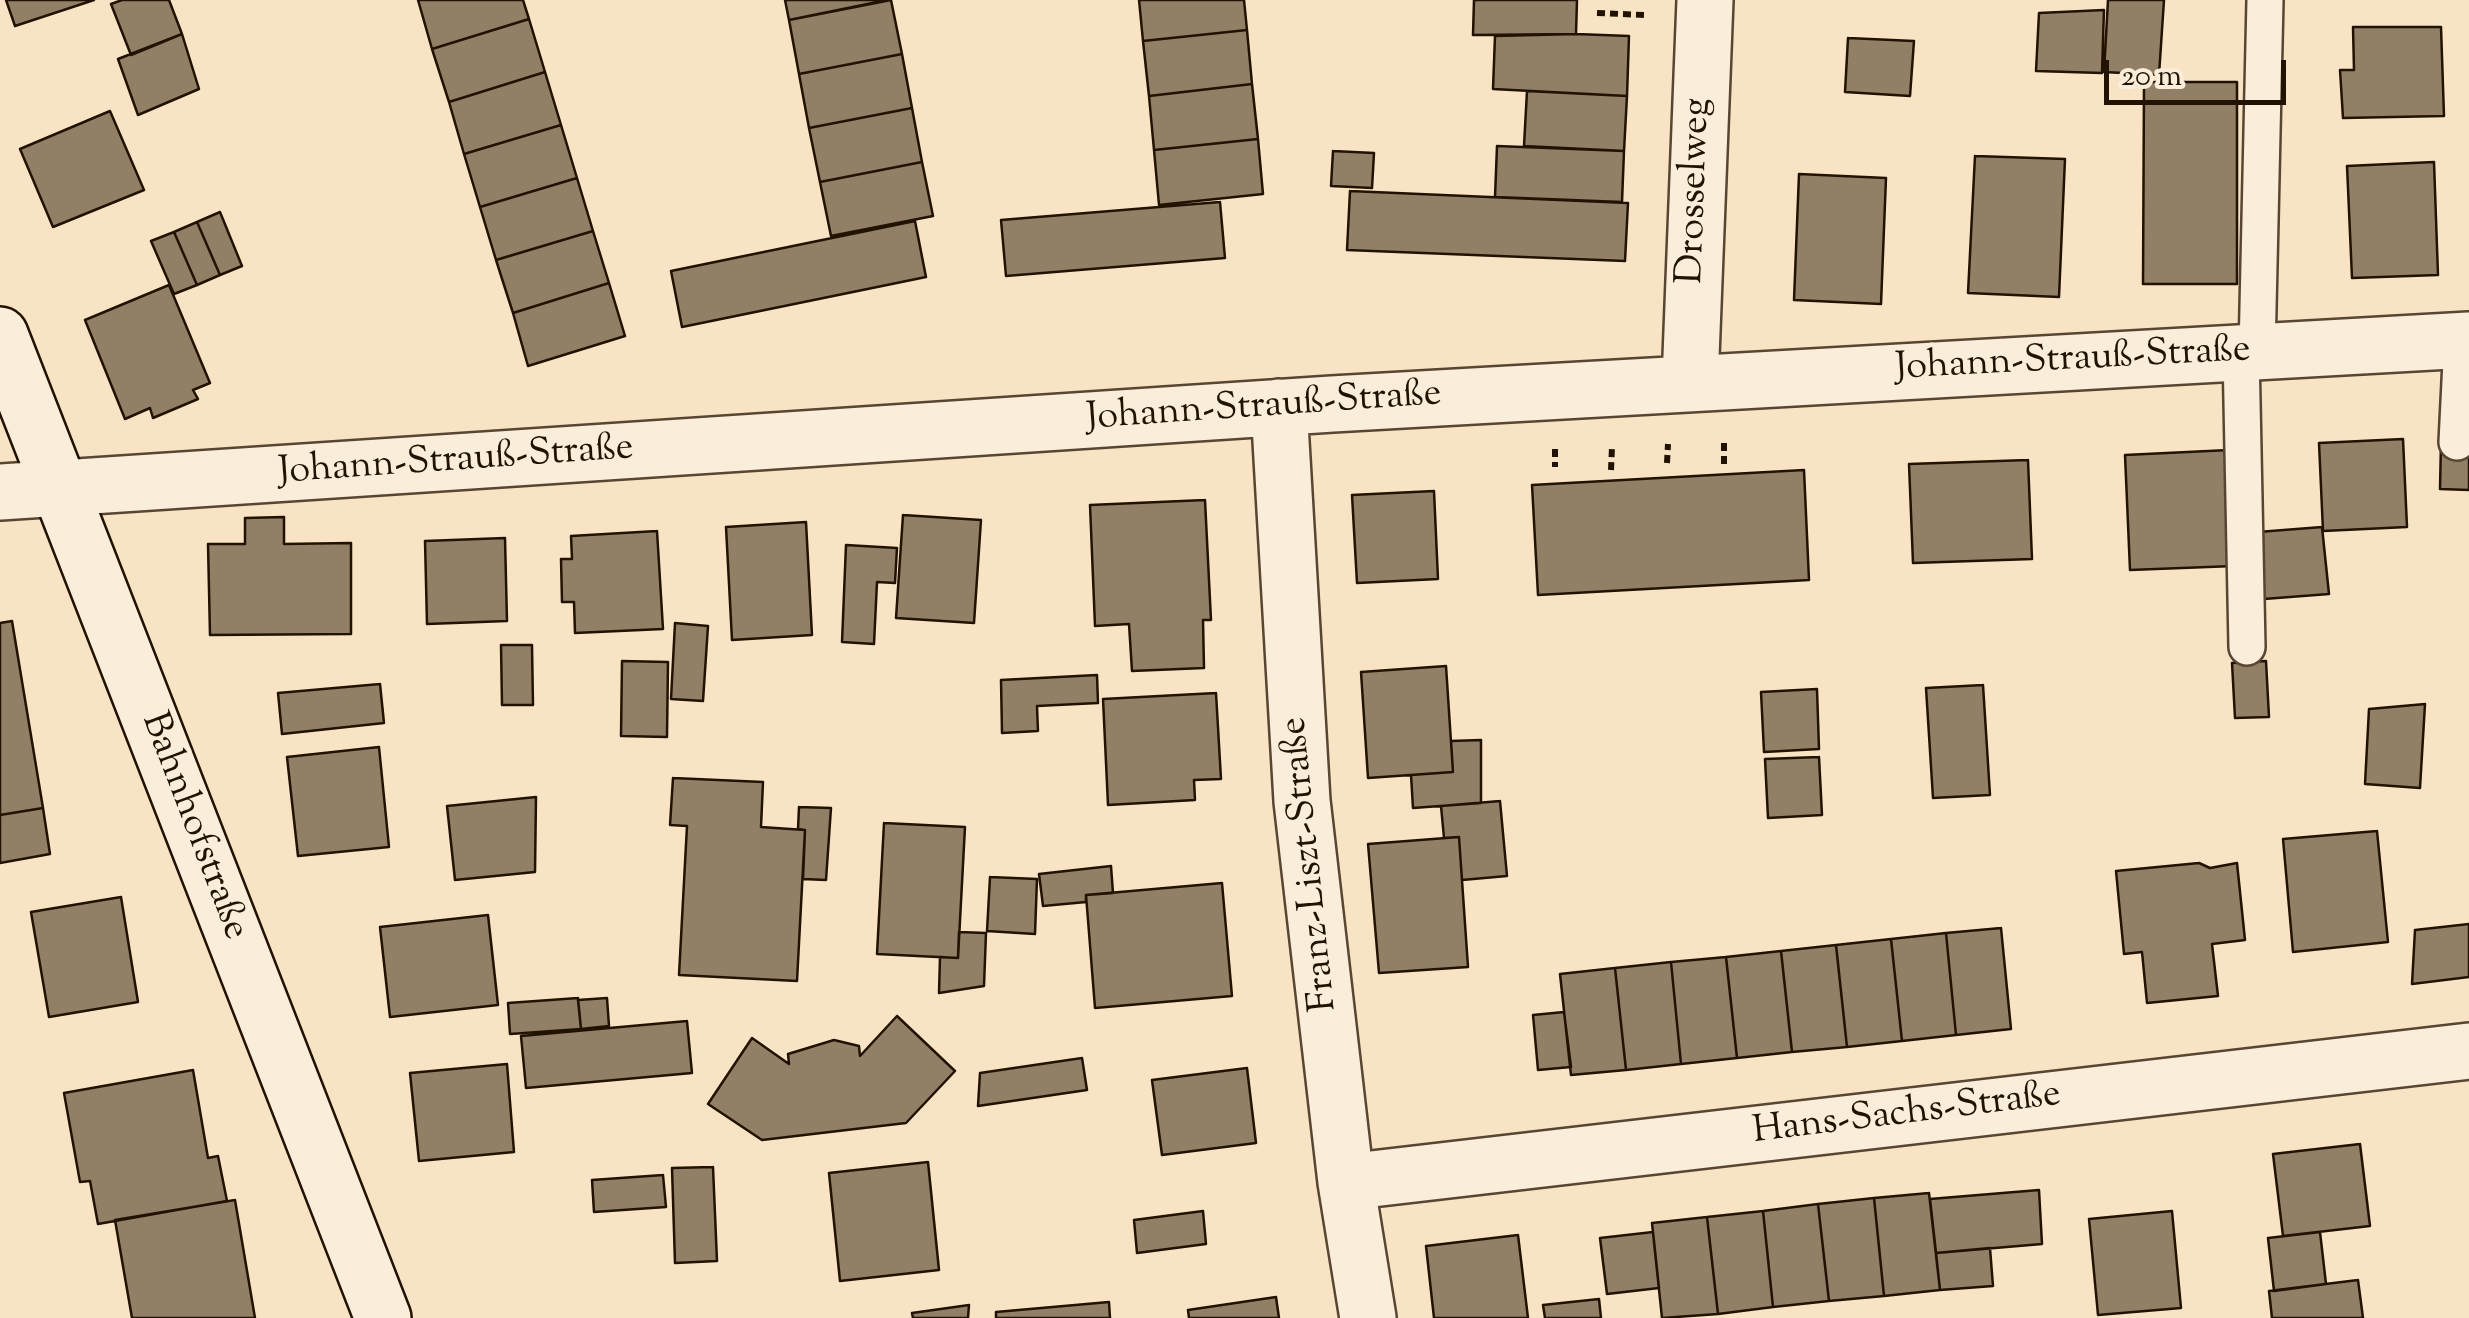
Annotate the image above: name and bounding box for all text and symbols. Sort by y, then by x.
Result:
scale bar [2109,40,2292,102]
text: 20 m [2121,56,2182,99]
street label: Drosselweg [1671,97,1723,285]
street label: Johann-Strauß-Straße [1894,330,2252,394]
street label: Johann-Strauß-Straße [1085,374,1443,444]
street label: Johann-Strauß-Straße [277,428,635,498]
street label: Bahnhofstraße [128,707,256,947]
street label: Franz-Liszt-Straße [1274,714,1350,1014]
street label: Hans-Sachs-Straße [1750,1074,2064,1158]

